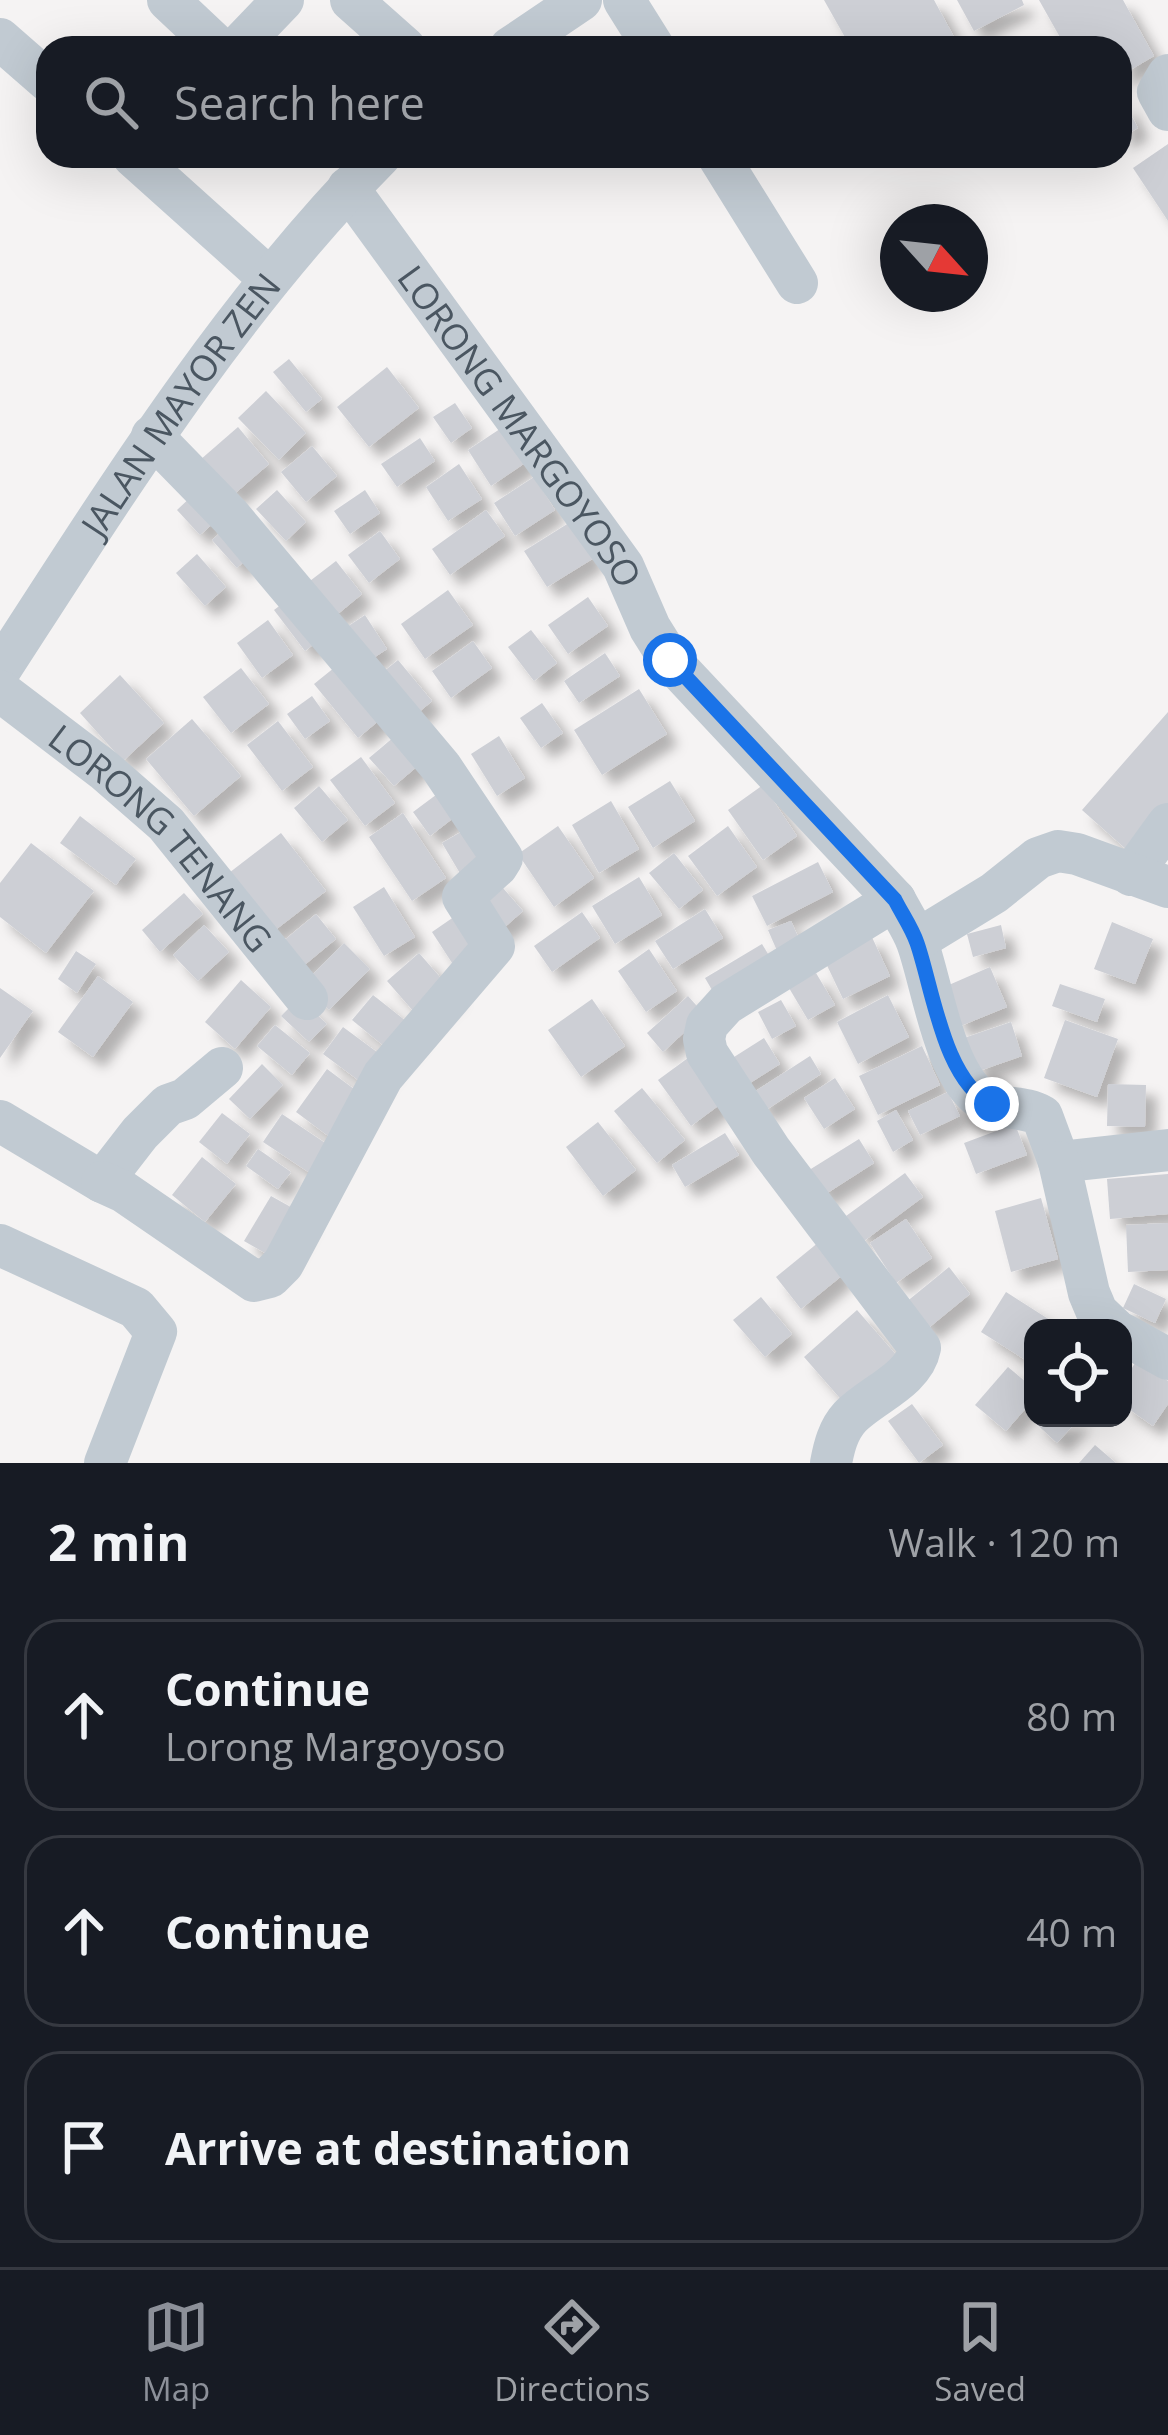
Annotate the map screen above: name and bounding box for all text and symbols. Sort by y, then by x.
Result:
search box [36,36,1132,168]
icon: search [78,69,144,135]
text: Search here [174,72,425,133]
north arrow [880,204,988,312]
street label: LORONG MARGOYOSO [387,255,654,594]
street label: JALAN MAYOR ZEN [67,262,291,548]
route start [643,633,697,687]
street label: LORONG TENANG [39,712,284,962]
route end [965,1077,1019,1131]
map controls [1024,1319,1132,1427]
button: locate [1024,1319,1132,1427]
text: 2 min [48,1506,190,1576]
text: Walk · 120 m [888,1515,1120,1568]
text: Continue [165,1658,370,1719]
icon: ahead [51,1682,117,1748]
text: 80 m [1026,1689,1117,1742]
text: Lorong Margoyoso [165,1719,506,1772]
icon: ahead [51,1898,117,1964]
text: Continue [165,1901,370,1962]
text: 40 m [1026,1905,1117,1958]
icon: arrive [51,2114,117,2180]
text: Arrive at destination [165,2117,631,2178]
tab: Map [142,2294,210,2411]
tab: Directions [494,2294,650,2411]
tab: Saved [934,2294,1026,2411]

